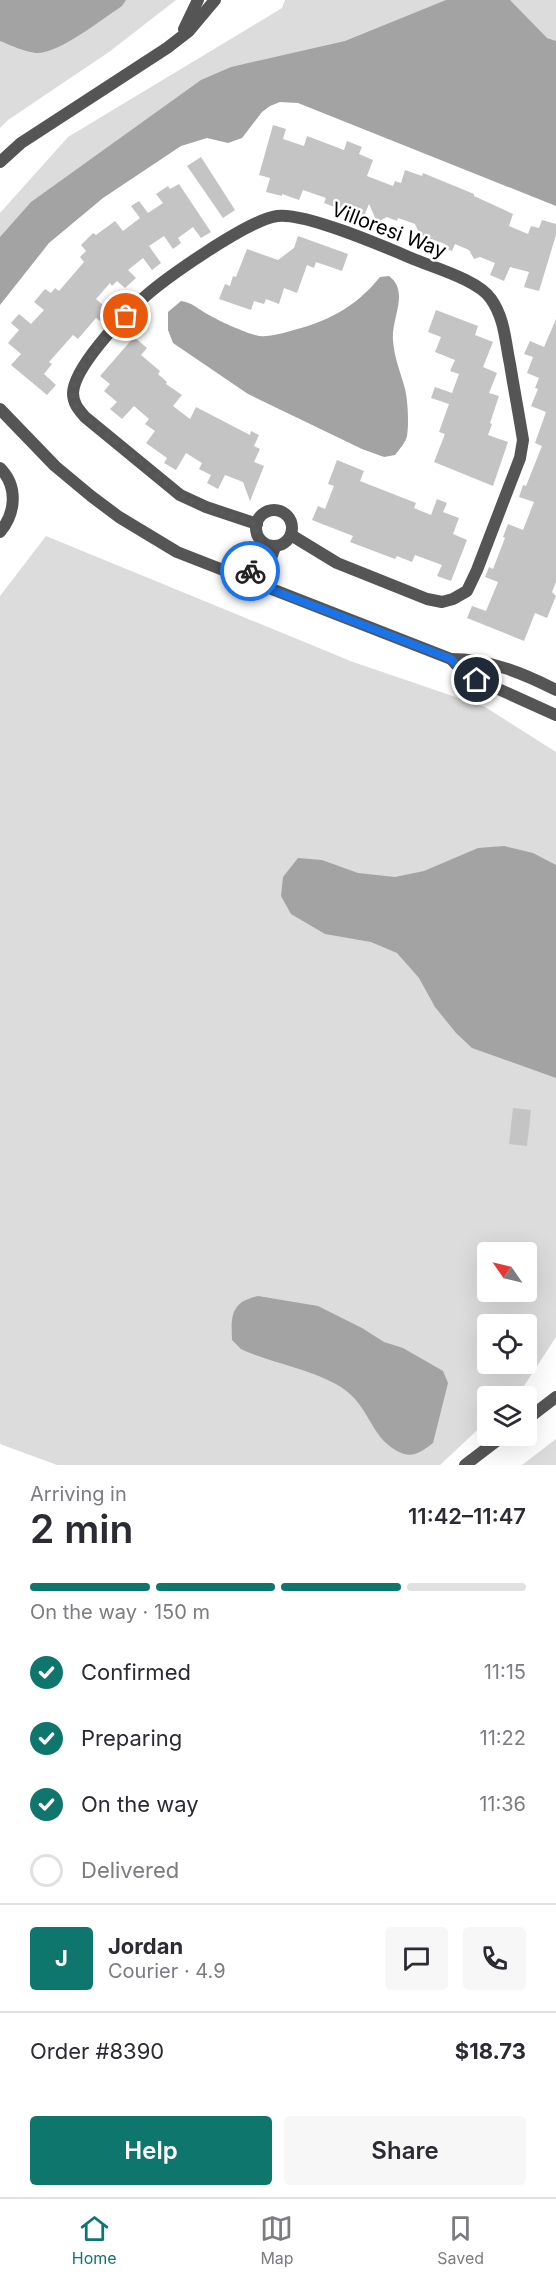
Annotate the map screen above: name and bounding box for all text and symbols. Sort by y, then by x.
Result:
street label: Villoresi Way [328,197,450,263]
pin [100,290,151,341]
icon: bag [109,299,142,332]
courier [220,541,280,601]
icon: bike [234,555,267,588]
pin [451,654,502,705]
icon: home [460,663,493,696]
north arrow [477,1242,537,1302]
map controls [477,1242,537,1446]
button: locate [477,1314,537,1374]
button: layers [477,1386,537,1446]
text: Arriving in [30,1482,127,1506]
text: 11:42–11:47 [408,1503,526,1529]
text: 2 min [30,1505,133,1552]
text: On the way · 150 m [30,1600,210,1624]
icon: check [30,1656,63,1689]
text: Confirmed [81,1659,191,1685]
text: 11:15 [484,1660,526,1684]
icon: check [30,1722,63,1755]
text: Preparing [81,1725,182,1751]
text: 11:22 [480,1726,526,1750]
icon: check [30,1788,63,1821]
text: On the way [81,1791,199,1817]
text: 11:36 [479,1792,526,1816]
text: Delivered [81,1857,179,1883]
button: chat [385,1927,448,1990]
button: phone [463,1927,526,1990]
text: Jordan [108,1933,183,1959]
text: J [55,1945,68,1971]
text: Courier · 4.9 [108,1959,226,1983]
text: Order #8390 [30,2038,164,2064]
text: $18.73 [455,2038,526,2064]
button: Help [30,2116,272,2185]
button: Share [284,2116,526,2185]
tab: Home [72,2212,117,2268]
tab: Map [260,2212,294,2268]
tab: Saved [437,2212,484,2268]

